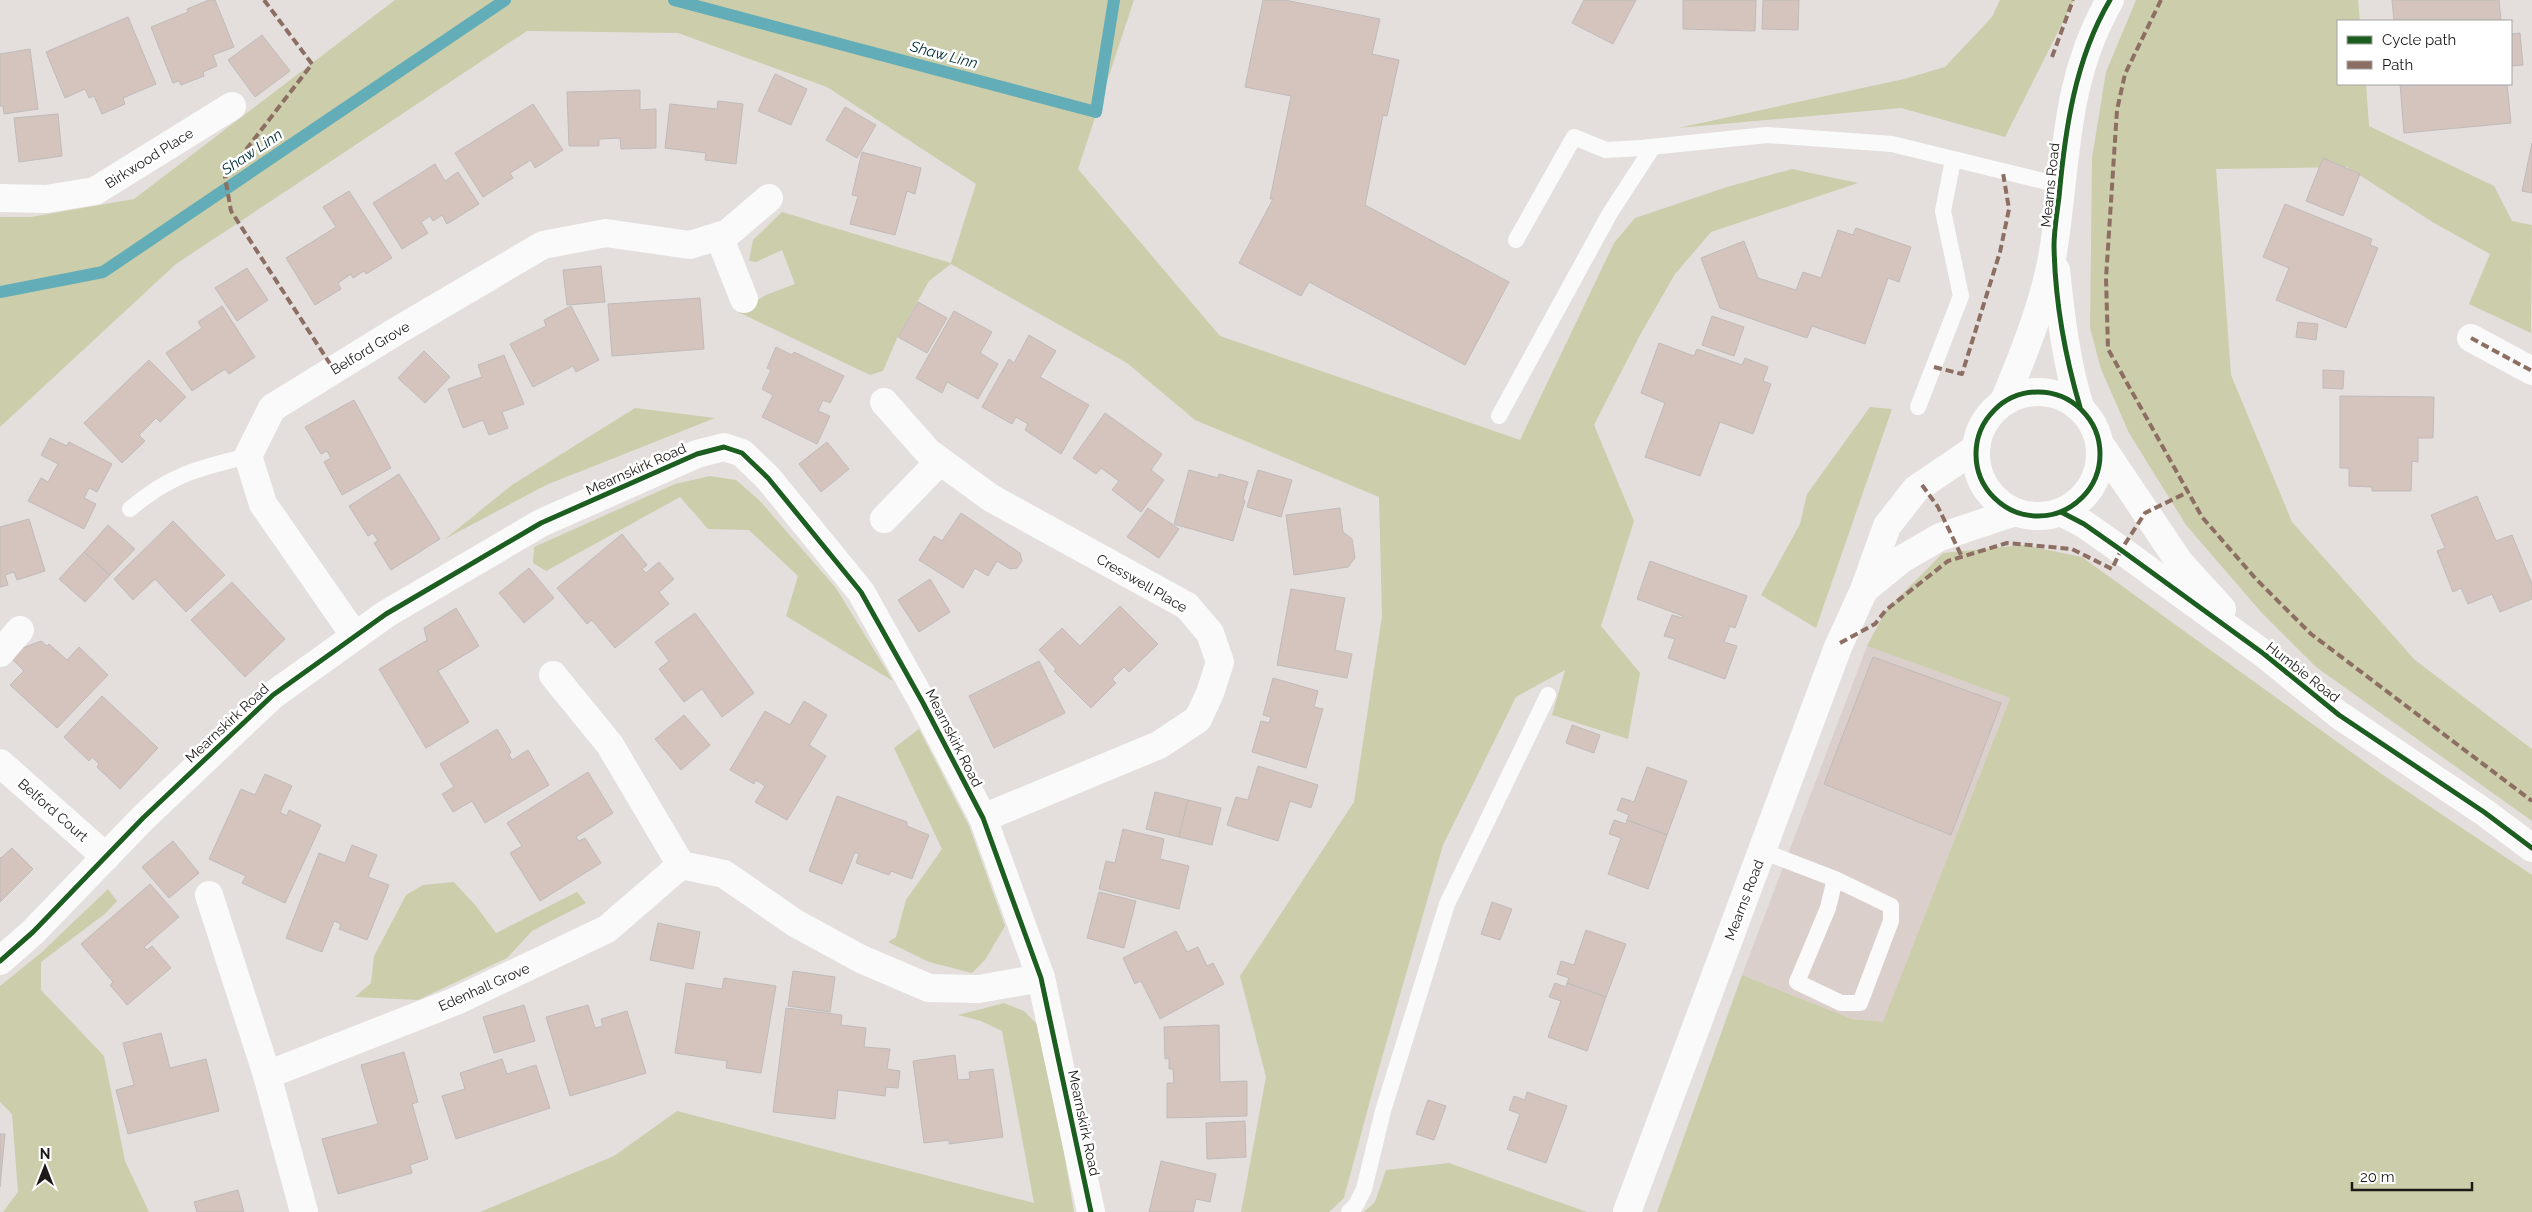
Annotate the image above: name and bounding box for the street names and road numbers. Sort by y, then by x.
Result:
street label: Birkwood Place [102,125,196,191]
street label: Mearns Road [2038,142,2062,228]
street label: Belford Grove [328,318,412,378]
street label: Mearnskirk Road [584,440,688,498]
street label: Cresswell Place [1094,551,1190,615]
street label: Humbie Road [2263,638,2343,706]
street label: Mearnskirk Road [182,680,272,766]
street label: Mearnskirk Road [922,686,986,790]
street label: Belford Court [15,775,91,845]
street label: Mearns Road [1721,857,1767,943]
street label: Edenhall Grove [436,960,532,1014]
street label: Mearnskirk Road [1065,1069,1103,1177]

